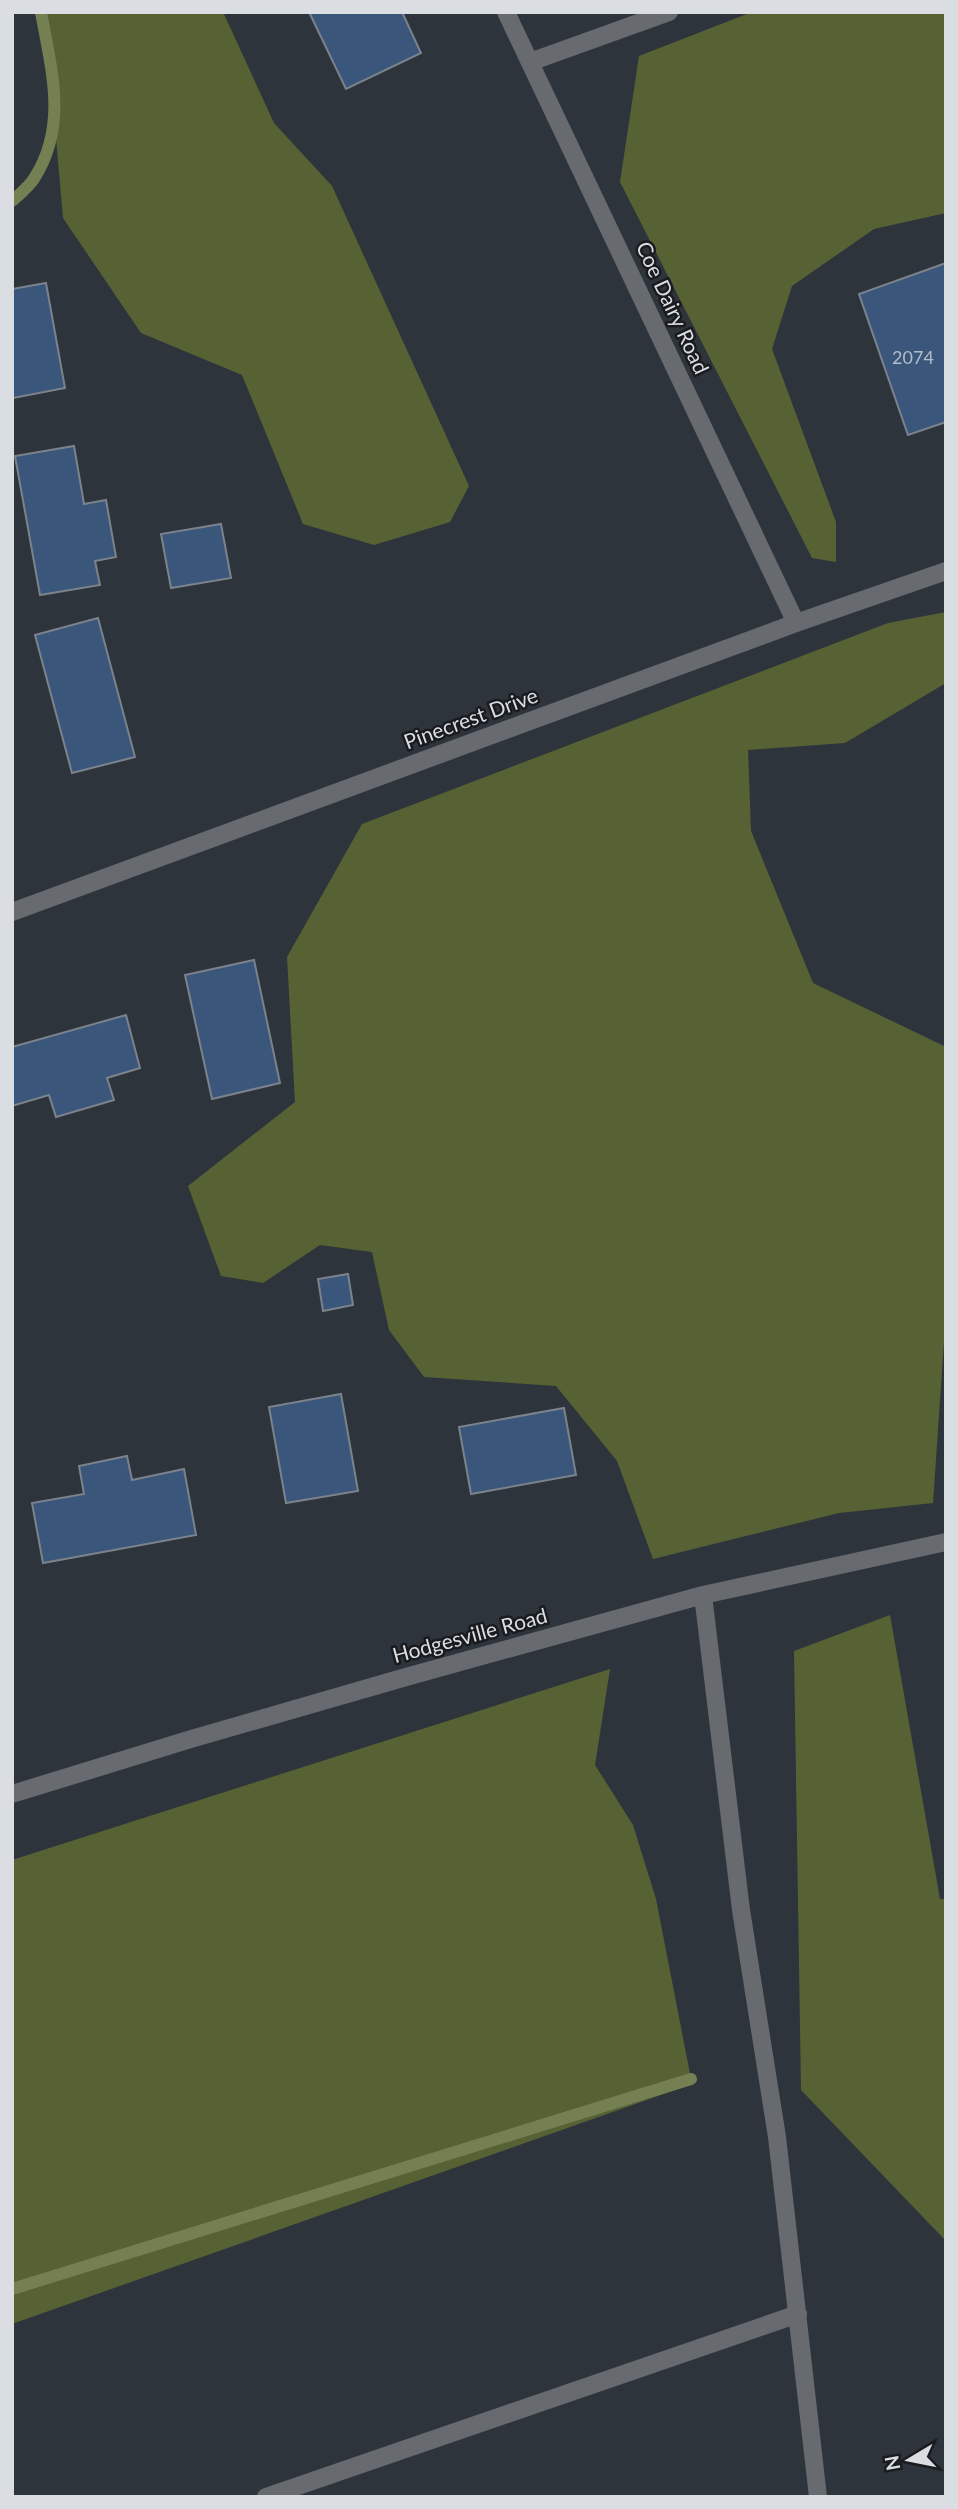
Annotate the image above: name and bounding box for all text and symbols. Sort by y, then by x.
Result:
street label: Coe Dairy Road [632,237,715,378]
house number: 2074 [892,346,934,368]
street label: Pinecrest Drive [400,682,541,753]
street label: Hodgesville Road [390,1602,550,1667]
north arrow [874,2425,944,2495]
text: N [879,2454,904,2472]

